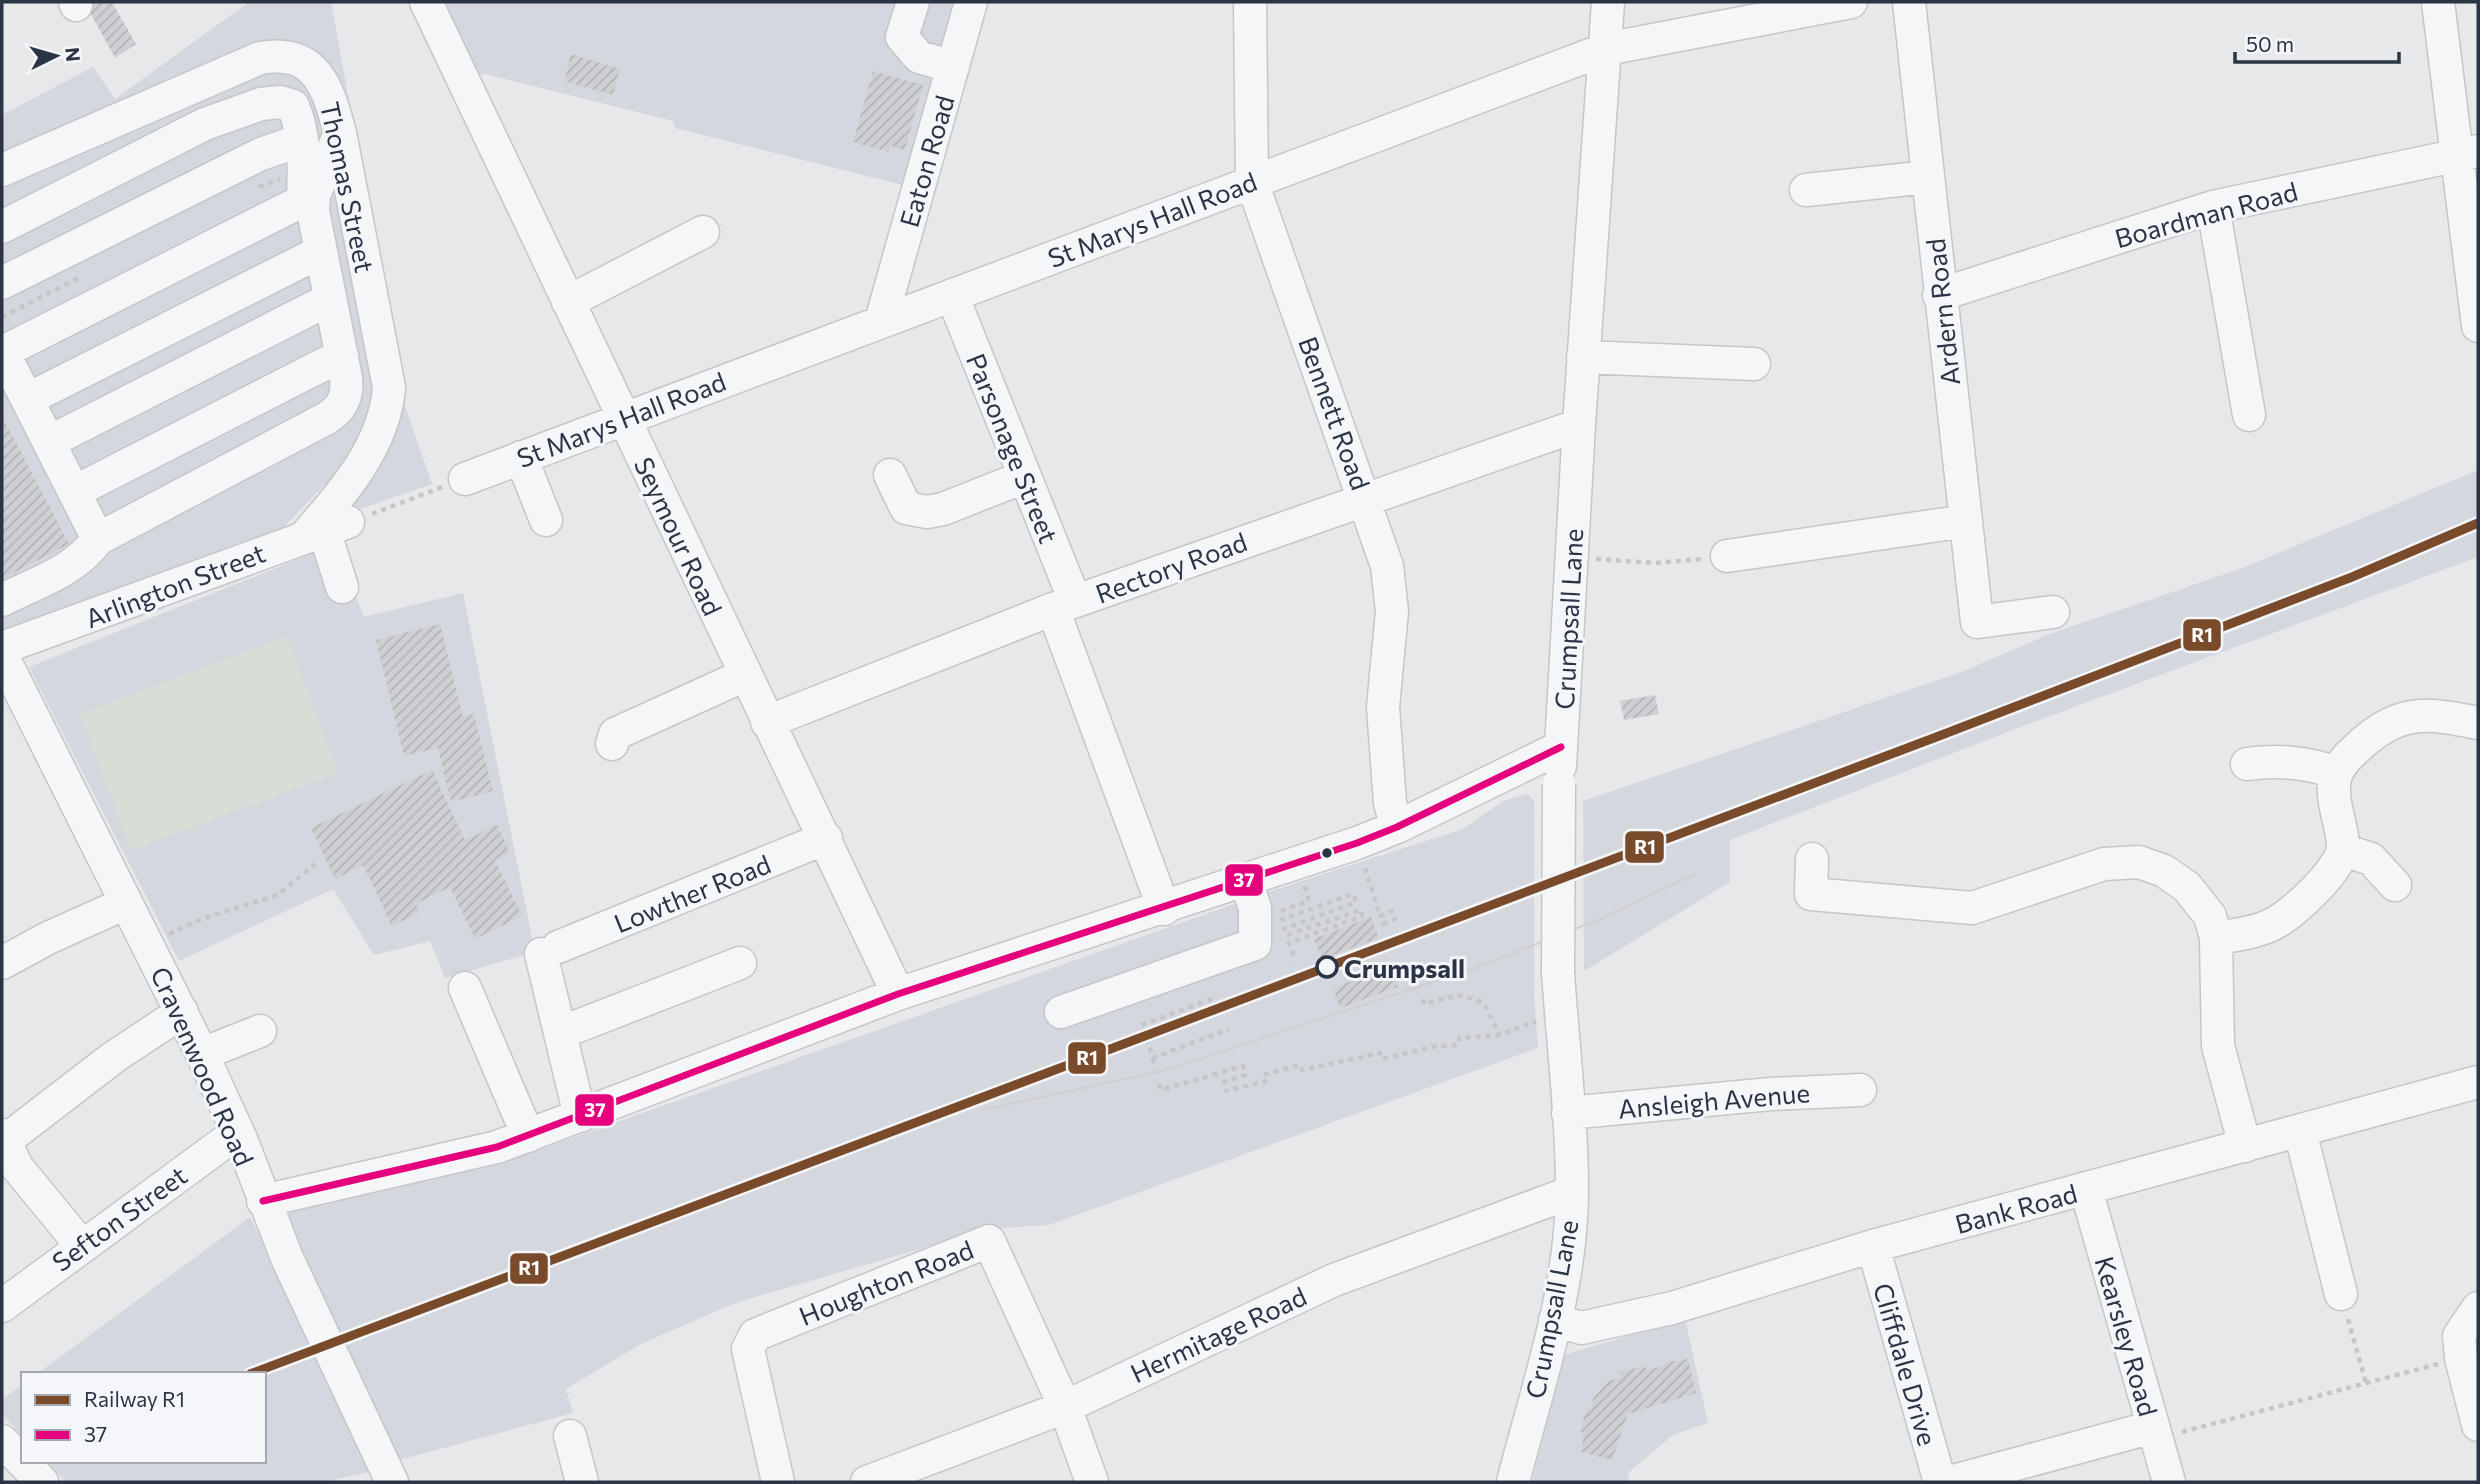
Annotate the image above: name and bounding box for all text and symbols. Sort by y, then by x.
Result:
north arrow [21,21,91,91]
scale bar [2235,21,2400,65]
text: 50 m [2246,31,2294,56]
text: N [61,46,86,63]
street label: Eaton Road [892,92,960,230]
street label: Thomas Street [315,99,381,275]
street label: St Marys Hall Road [1043,165,1261,273]
street label: Boardman Road [2111,175,2301,253]
street label: Ardern Road [1919,237,1965,387]
street label: Bennett Road [1293,332,1377,494]
street label: Parsonage Street [961,349,1065,547]
street label: St Marys Hall Road [512,365,730,473]
street label: Seymour Road [629,452,729,620]
street label: Rectory Road [1091,525,1251,609]
street label: Crumpsall Lane [1548,528,1588,710]
street label: Arlington Street [81,536,269,634]
line badge: R1 [2182,618,2222,652]
text: R1 [2191,623,2213,646]
line badge: R1 [1624,830,1665,864]
text: R1 [1634,835,1656,858]
unlabelled marker [1320,846,1334,860]
street label: Lowther Road [609,848,775,938]
line badge: 37 [1224,863,1264,897]
text: 37 [1233,868,1255,891]
place label: Crumpsall [1344,952,1465,983]
marker: Crumpsall [1316,956,1338,978]
street label: Cravenwood Road [145,962,261,1170]
line badge: R1 [1067,1041,1107,1075]
text: R1 [1076,1046,1098,1069]
street label: Ansleigh Avenue [1617,1076,1811,1124]
line badge: 37 [574,1093,615,1127]
text: 37 [584,1098,606,1121]
street label: Sefton Street [46,1159,192,1277]
street label: Bank Road [1952,1177,2080,1239]
street label: Crumpsall Lane [1518,1217,1584,1401]
street label: Houghton Road [794,1233,978,1331]
line badge: R1 [509,1252,549,1285]
street label: Kearsley Road [2089,1253,2165,1419]
text: R1 [518,1256,540,1279]
street label: Cliffdale Drive [1868,1279,1944,1449]
street label: Hermitage Road [1125,1280,1311,1388]
legend [21,1372,266,1463]
text: Railway R1 [84,1386,185,1411]
text: 37 [84,1421,107,1446]

